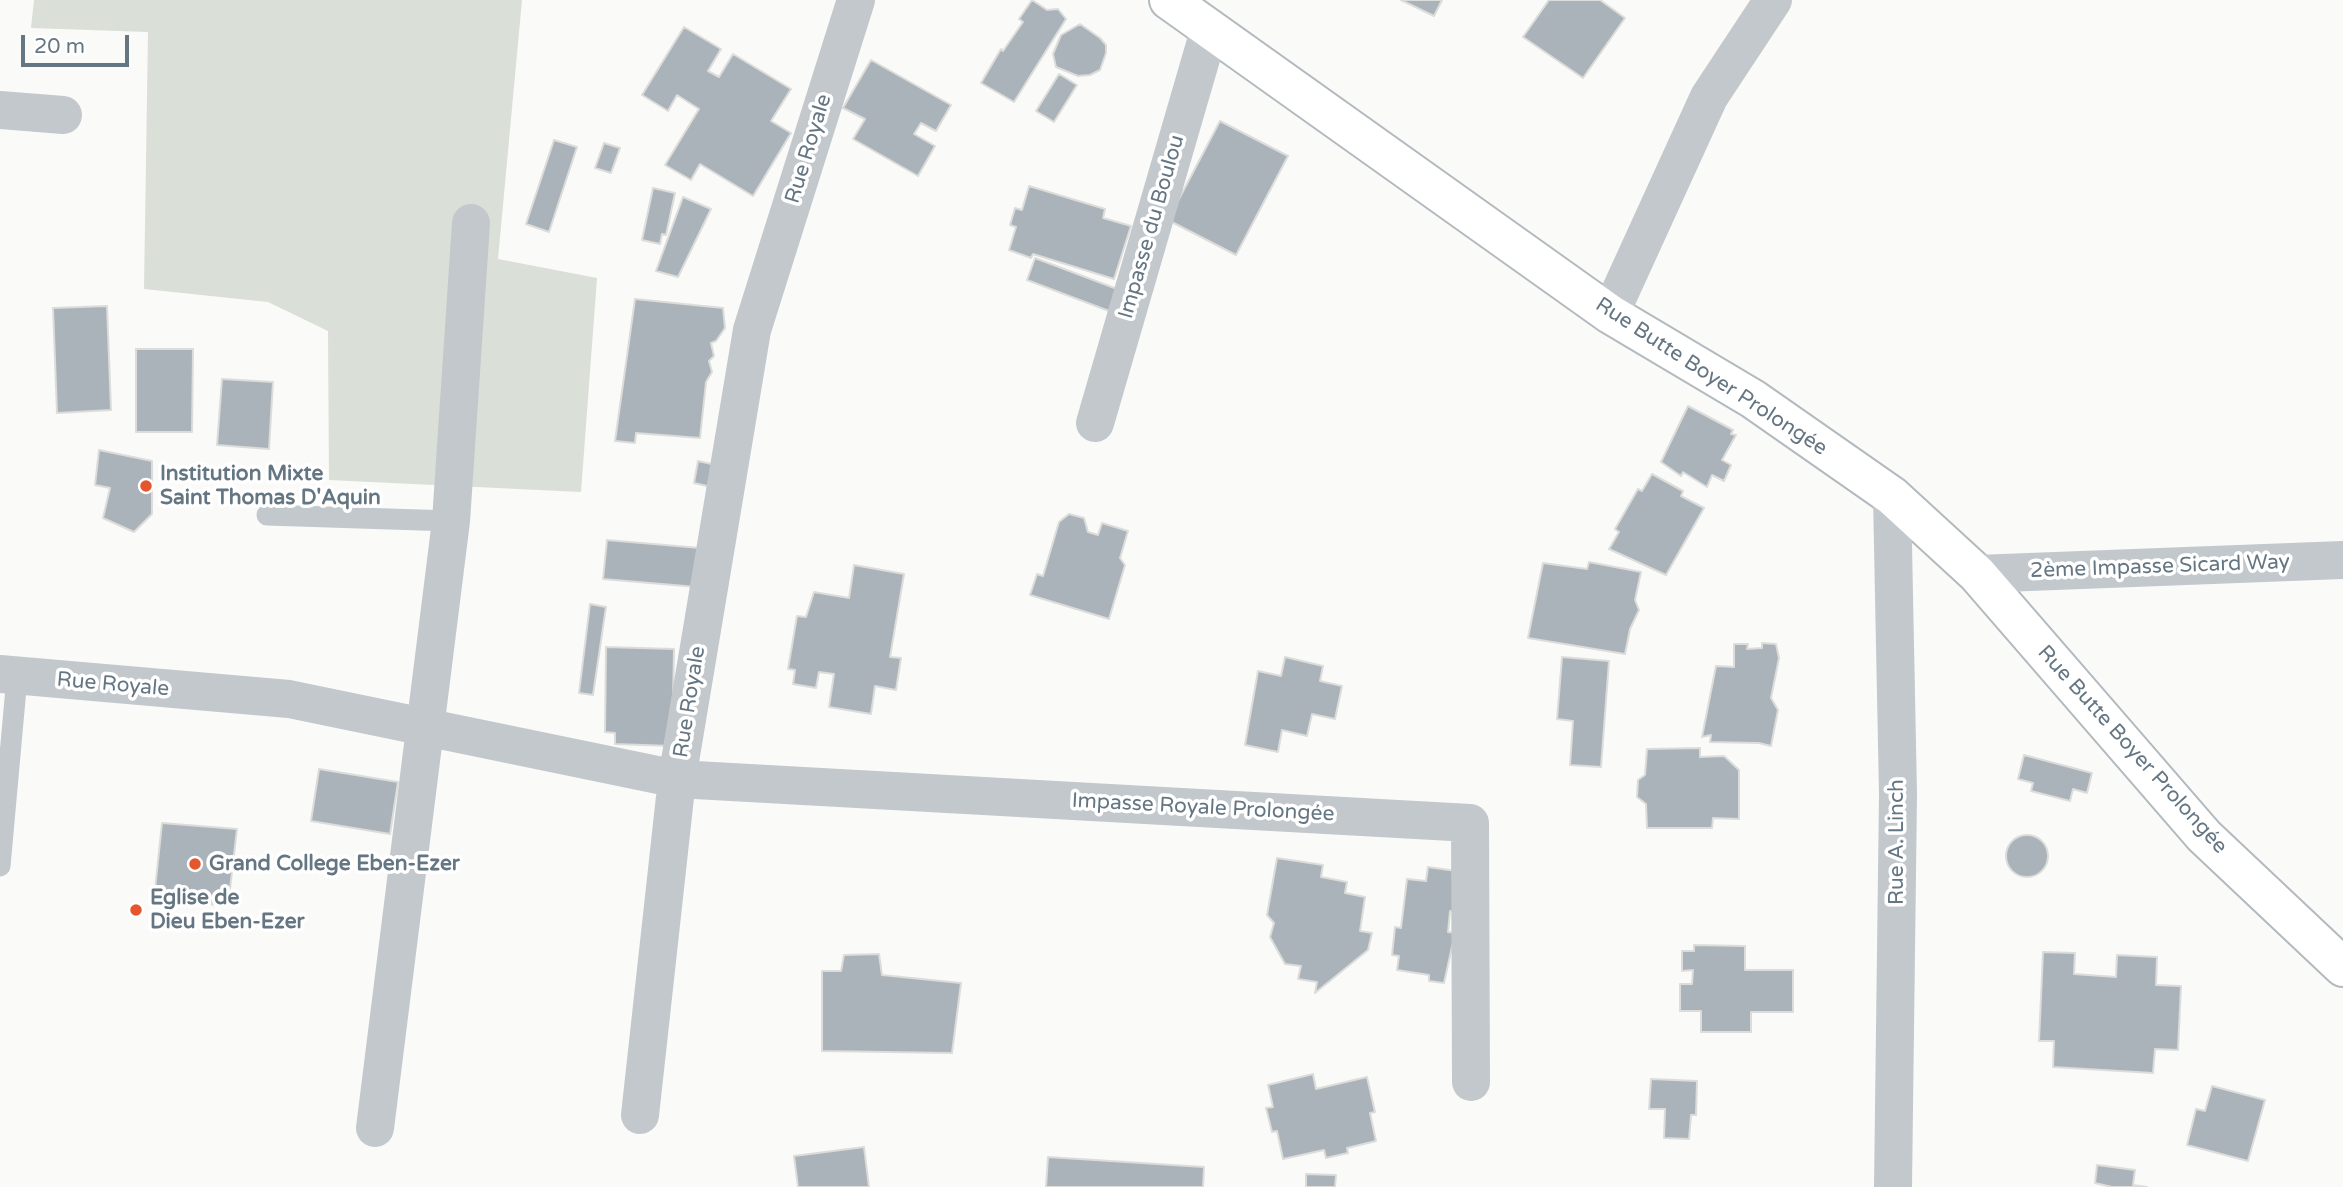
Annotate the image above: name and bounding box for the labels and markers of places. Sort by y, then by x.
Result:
place label: Institution Mixte Saint Thomas D'Aquin [160,461,381,511]
marker: Institution Mixte Saint Thomas D'Aquin [138,478,154,494]
place label: Grand College Eben-Ezer [209,851,460,877]
marker: Grand College Eben-Ezer [187,856,203,872]
place label: Eglise de Dieu Eben-Ezer [150,885,305,935]
marker: Eglise de Dieu Eben-Ezer [128,902,144,918]

